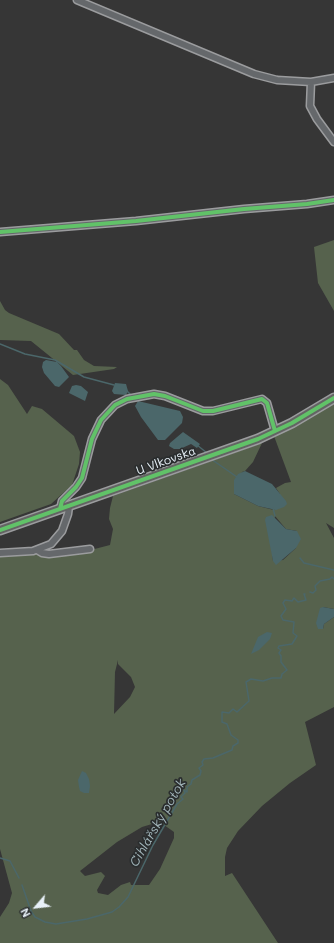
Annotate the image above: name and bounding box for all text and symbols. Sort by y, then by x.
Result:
street label: U Vlkovska [134,444,198,478]
water label: Cihlářský potok [127,776,189,870]
north arrow [16,887,56,927]
text: N [16,906,34,920]

